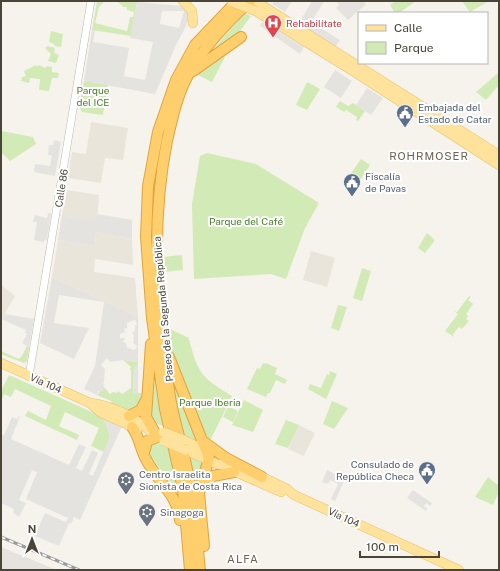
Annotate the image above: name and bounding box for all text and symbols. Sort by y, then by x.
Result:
legend [358,12,488,64]
hospital icon: Rehabilítate [263,13,283,38]
place label: Rehabilítate [286,17,342,29]
text: Calle [394,21,423,35]
text: Parque [394,41,434,55]
park label: Parque del ICE [76,84,110,108]
place label: Embajada del Estado de Catar [418,101,492,125]
public building icon: Embajada del Estado de Catar [395,103,415,128]
district label: ROHRMOSER [389,150,469,162]
street label: Calle 86 [52,168,70,208]
place label: Fiscalía de Pavas [365,170,406,194]
public building icon: Fiscalía de Pavas [342,172,362,197]
park label: Parque del Café [209,215,283,227]
street label: Paseo de la Segunda República [151,236,175,382]
street label: Vía 104 [28,371,64,395]
park label: Parque Iberia [179,396,241,408]
place label: Consulado de República Checa [336,458,414,482]
public building icon: Consulado de República Checa [417,460,437,485]
place label: Centro Israelita Sionista de Costa Rica [139,468,242,492]
synagogue icon: Centro Israelita Sionista de Costa Rica [116,470,136,495]
synagogue icon: Sinagoga [137,502,157,527]
street label: Vía 104 [326,504,362,530]
place label: Sinagoga [160,506,204,518]
north arrow [12,519,52,559]
text: N [28,523,36,535]
scale bar [360,533,439,559]
text: 100 m [366,540,399,554]
district label: ALFA [227,553,259,565]

